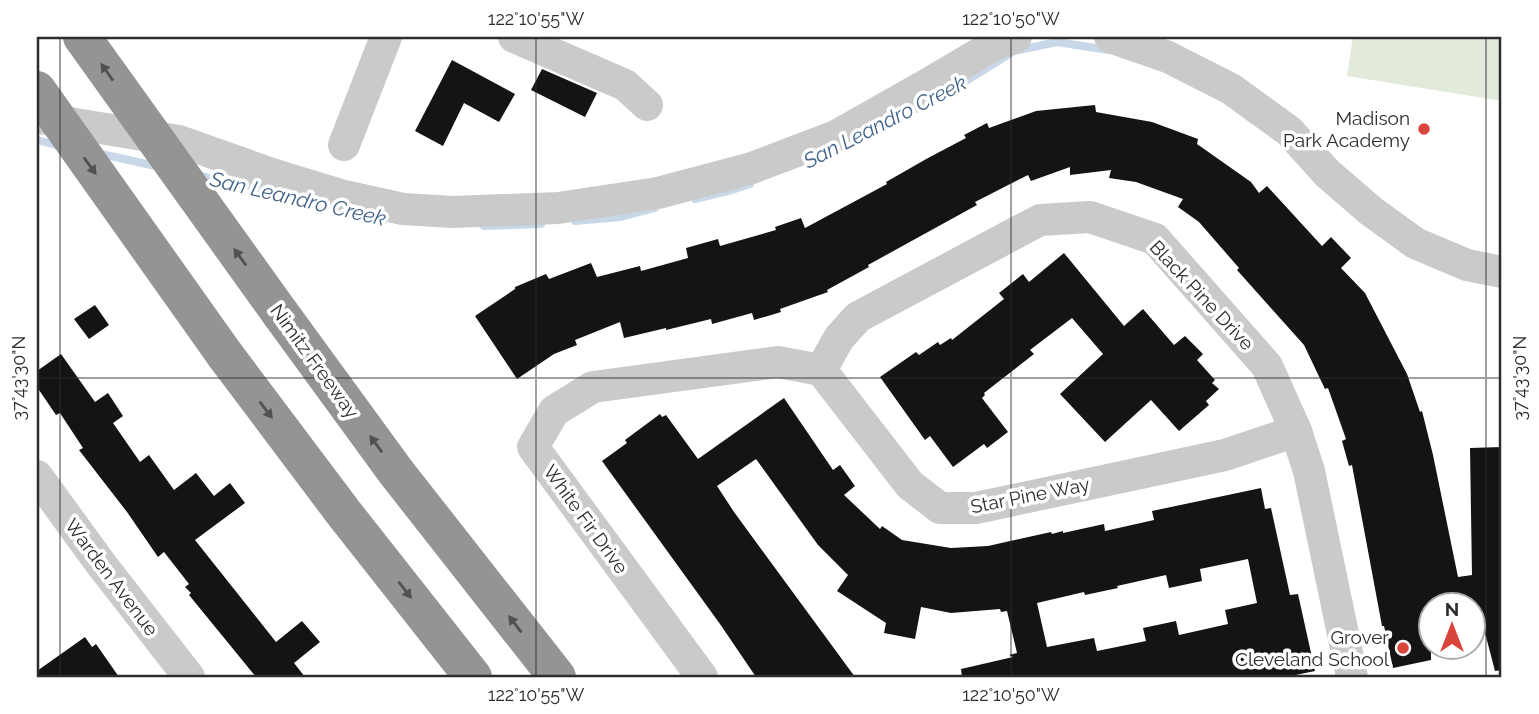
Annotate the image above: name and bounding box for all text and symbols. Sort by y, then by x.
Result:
text: 122°10'55"W [488,8,584,29]
text: 122°10'50"W [962,8,1060,29]
one-way arrow [101,63,114,82]
water label: San Leandro Creek [798,70,970,174]
place label: Madison Park Academy [1283,107,1410,151]
marker: Madison Park Academy [1416,121,1432,137]
one-way arrow [83,157,97,175]
water label: San Leandro Creek [207,166,388,231]
street label: Black Pine Drive [1146,236,1258,354]
one-way arrow [233,248,247,266]
street label: Nimitz Freeway [266,300,364,422]
text: 37°43'30"N [8,336,29,420]
text: 37°43'30"N [1509,336,1530,420]
one-way arrow [259,400,274,418]
one-way arrow [369,435,383,453]
street label: White Fir Drive [539,460,633,578]
street label: Star Pine Way [969,473,1091,517]
street label: Warden Avenue [61,514,163,640]
one-way arrow [397,581,412,599]
north arrow [1416,592,1486,662]
text: N [1445,598,1459,620]
one-way arrow [508,615,522,633]
place label: Grover Cleveland School [1235,626,1390,670]
marker: Grover Cleveland School [1395,640,1411,656]
text: 122°10'55"W [488,684,584,705]
text: 122°10'50"W [962,684,1060,705]

